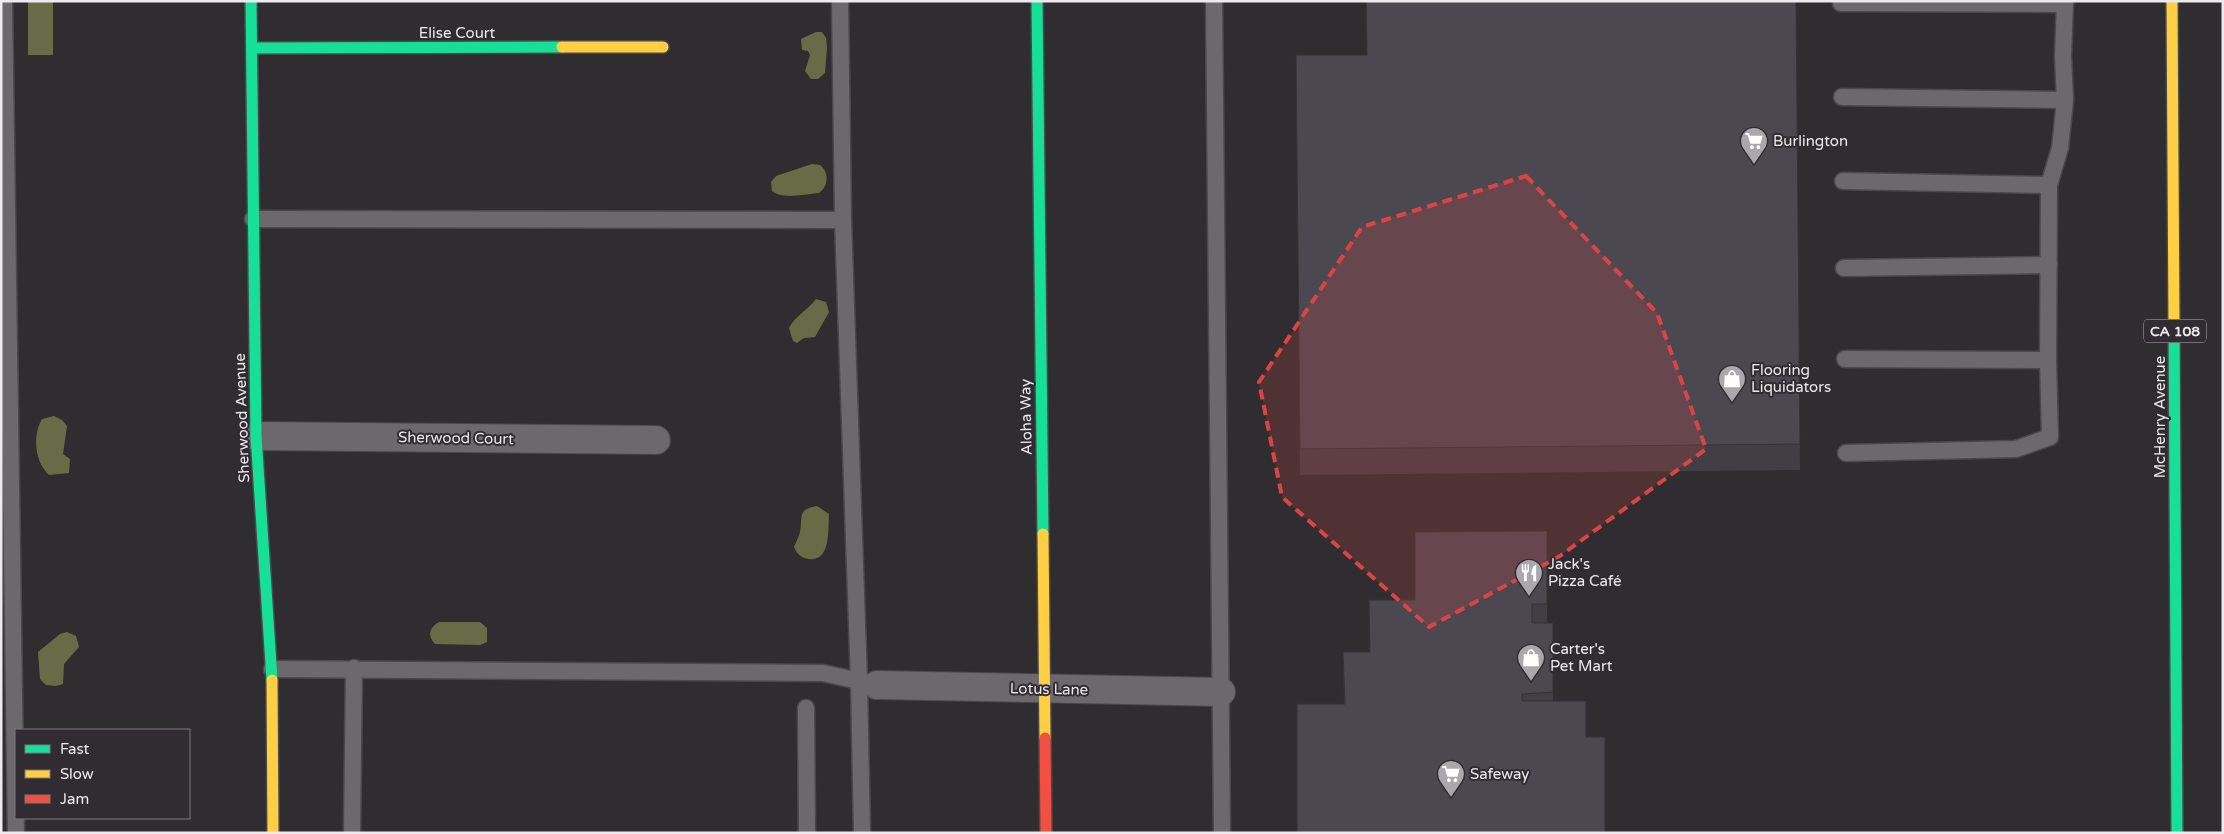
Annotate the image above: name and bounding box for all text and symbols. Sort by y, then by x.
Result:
street label: Elise Court [419,24,496,42]
supermarket icon: Burlington [1739,126,1769,165]
place label: Burlington [1773,132,1848,150]
road number: CA 108 [2144,320,2206,342]
street label: Sherwood Avenue [231,353,253,483]
street label: McHenry Avenue [2151,356,2169,478]
place label: Flooring Liquidators [1751,361,1831,396]
shop icon: Flooring Liquidators [1717,364,1747,403]
street label: Aloha Way [1016,379,1036,455]
street label: Sherwood Court [398,428,514,448]
place label: Jack's Pizza Café [1548,555,1621,590]
restaurant icon: Jack's Pizza Café [1514,558,1544,597]
place label: Carter's Pet Mart [1550,640,1613,675]
shop icon: Carter's Pet Mart [1516,643,1546,682]
street label: Lotus Lane [1010,679,1088,699]
legend [15,729,190,819]
text: Fast [60,740,90,758]
supermarket icon: Safeway [1436,759,1466,798]
text: Slow [60,765,94,783]
place label: Safeway [1470,765,1529,783]
text: Jam [60,790,89,808]

